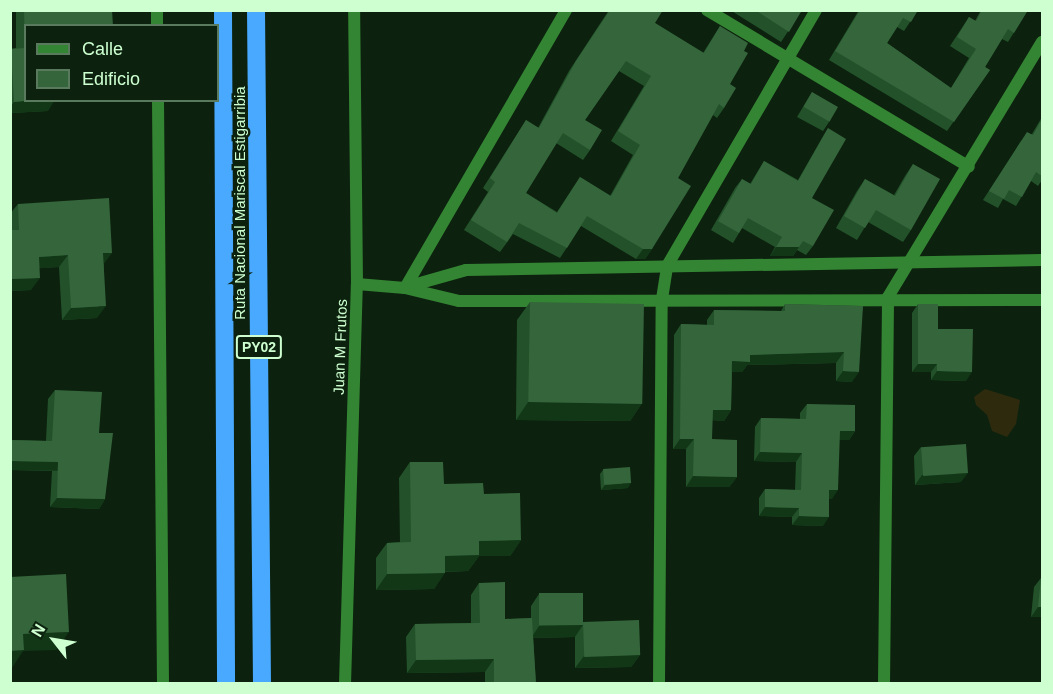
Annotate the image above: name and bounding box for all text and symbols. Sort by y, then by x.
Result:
legend [24,24,219,102]
text: Calle [82,39,123,59]
text: Edificio [82,69,140,89]
street label: Ruta Nacional Mariscal Estigarribia [231,86,249,320]
street label: Juan M Frutos [329,299,351,395]
road number: PY02 [235,336,283,358]
north arrow [24,610,84,670]
text: N [28,621,48,640]

